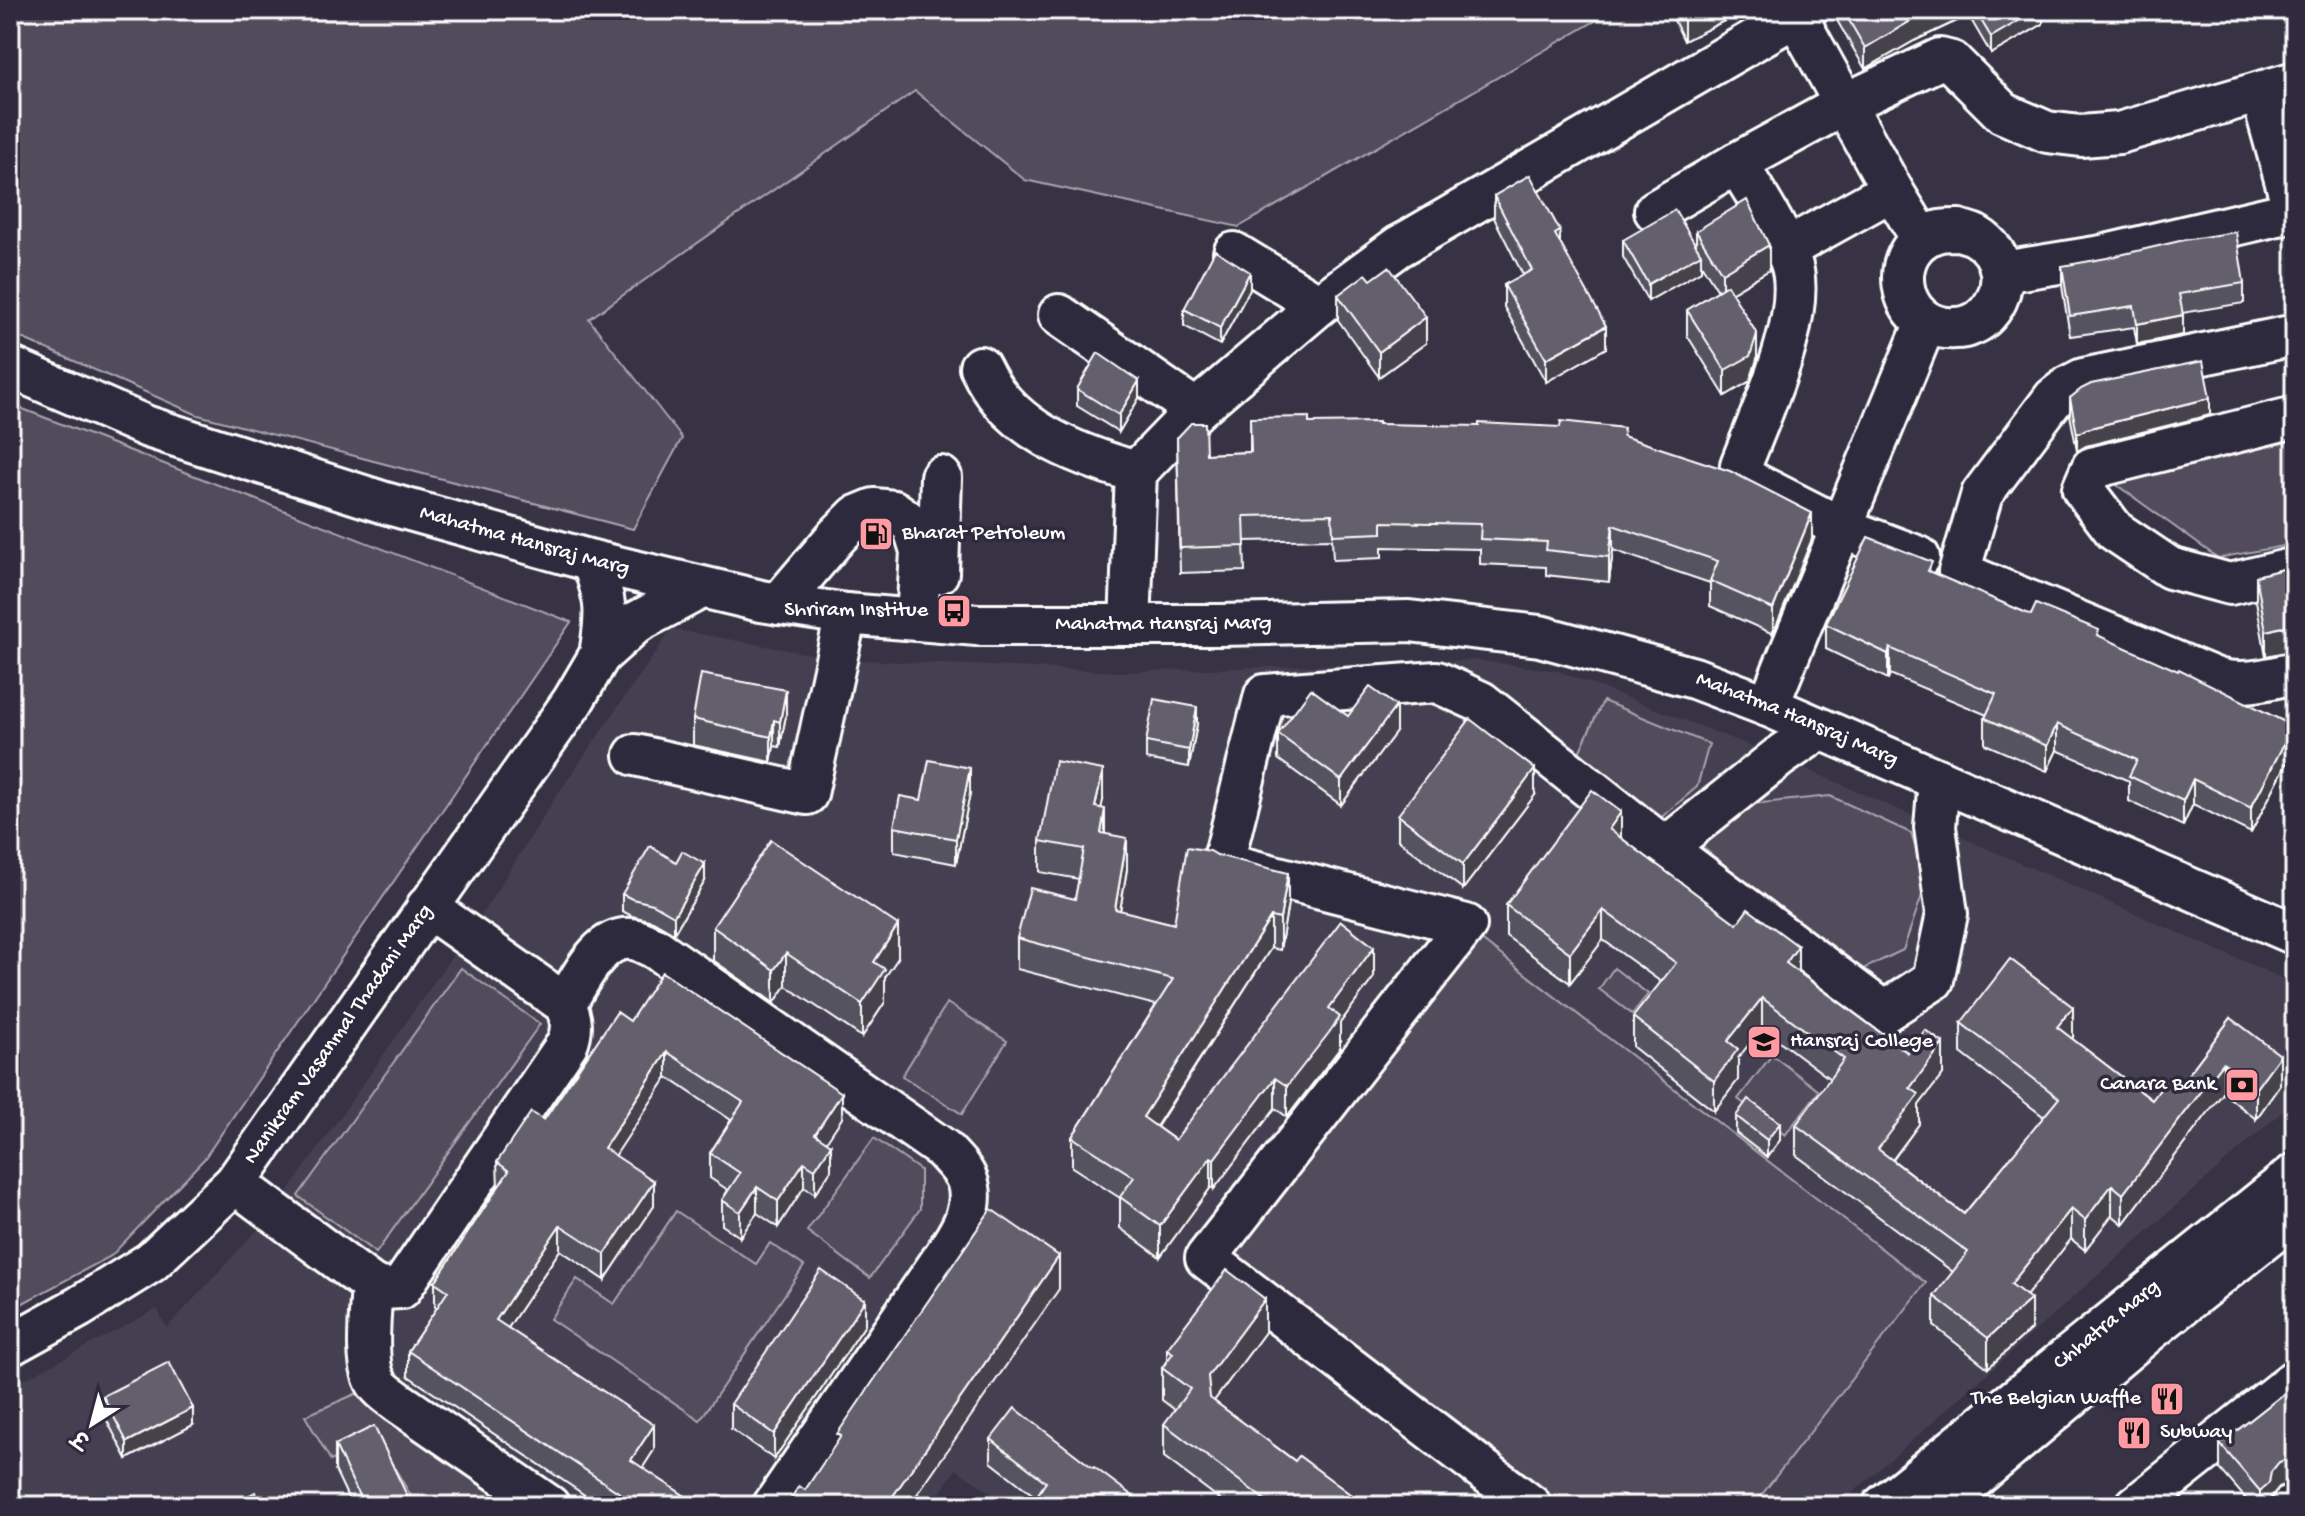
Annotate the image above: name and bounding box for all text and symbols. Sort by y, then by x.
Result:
street label: Mahatma Hansraj Marg [417,500,632,582]
fuel station icon: Bharat Petroleum [857,515,895,553]
place label: Bharat Petroleum [901,521,1066,547]
bus stop icon: Shriram Institue [935,592,973,630]
place label: Shriram Institue [784,598,929,624]
street label: Mahatma Hansraj Marg [1055,611,1272,638]
street label: Mahatma Hansraj Marg [1692,667,1902,774]
street label: Nanikram Vasanmal Thadani Marg [239,900,439,1170]
school or university icon: Hansraj College [1745,1023,1783,1061]
place label: Hansraj College [1790,1029,1934,1055]
bank icon: Canara Bank [2223,1066,2261,1104]
place label: Canara Bank [2100,1072,2218,1098]
street label: Chhatra Marg [2049,1274,2166,1376]
restaurant icon: The Belgian Waffle [2148,1380,2186,1418]
north arrow [52,1384,132,1464]
place label: The Belgian Waffle [1969,1386,2142,1412]
restaurant icon: Subway [2115,1414,2153,1452]
place label: Subway [2160,1420,2232,1446]
text: उ [67,1421,98,1453]

